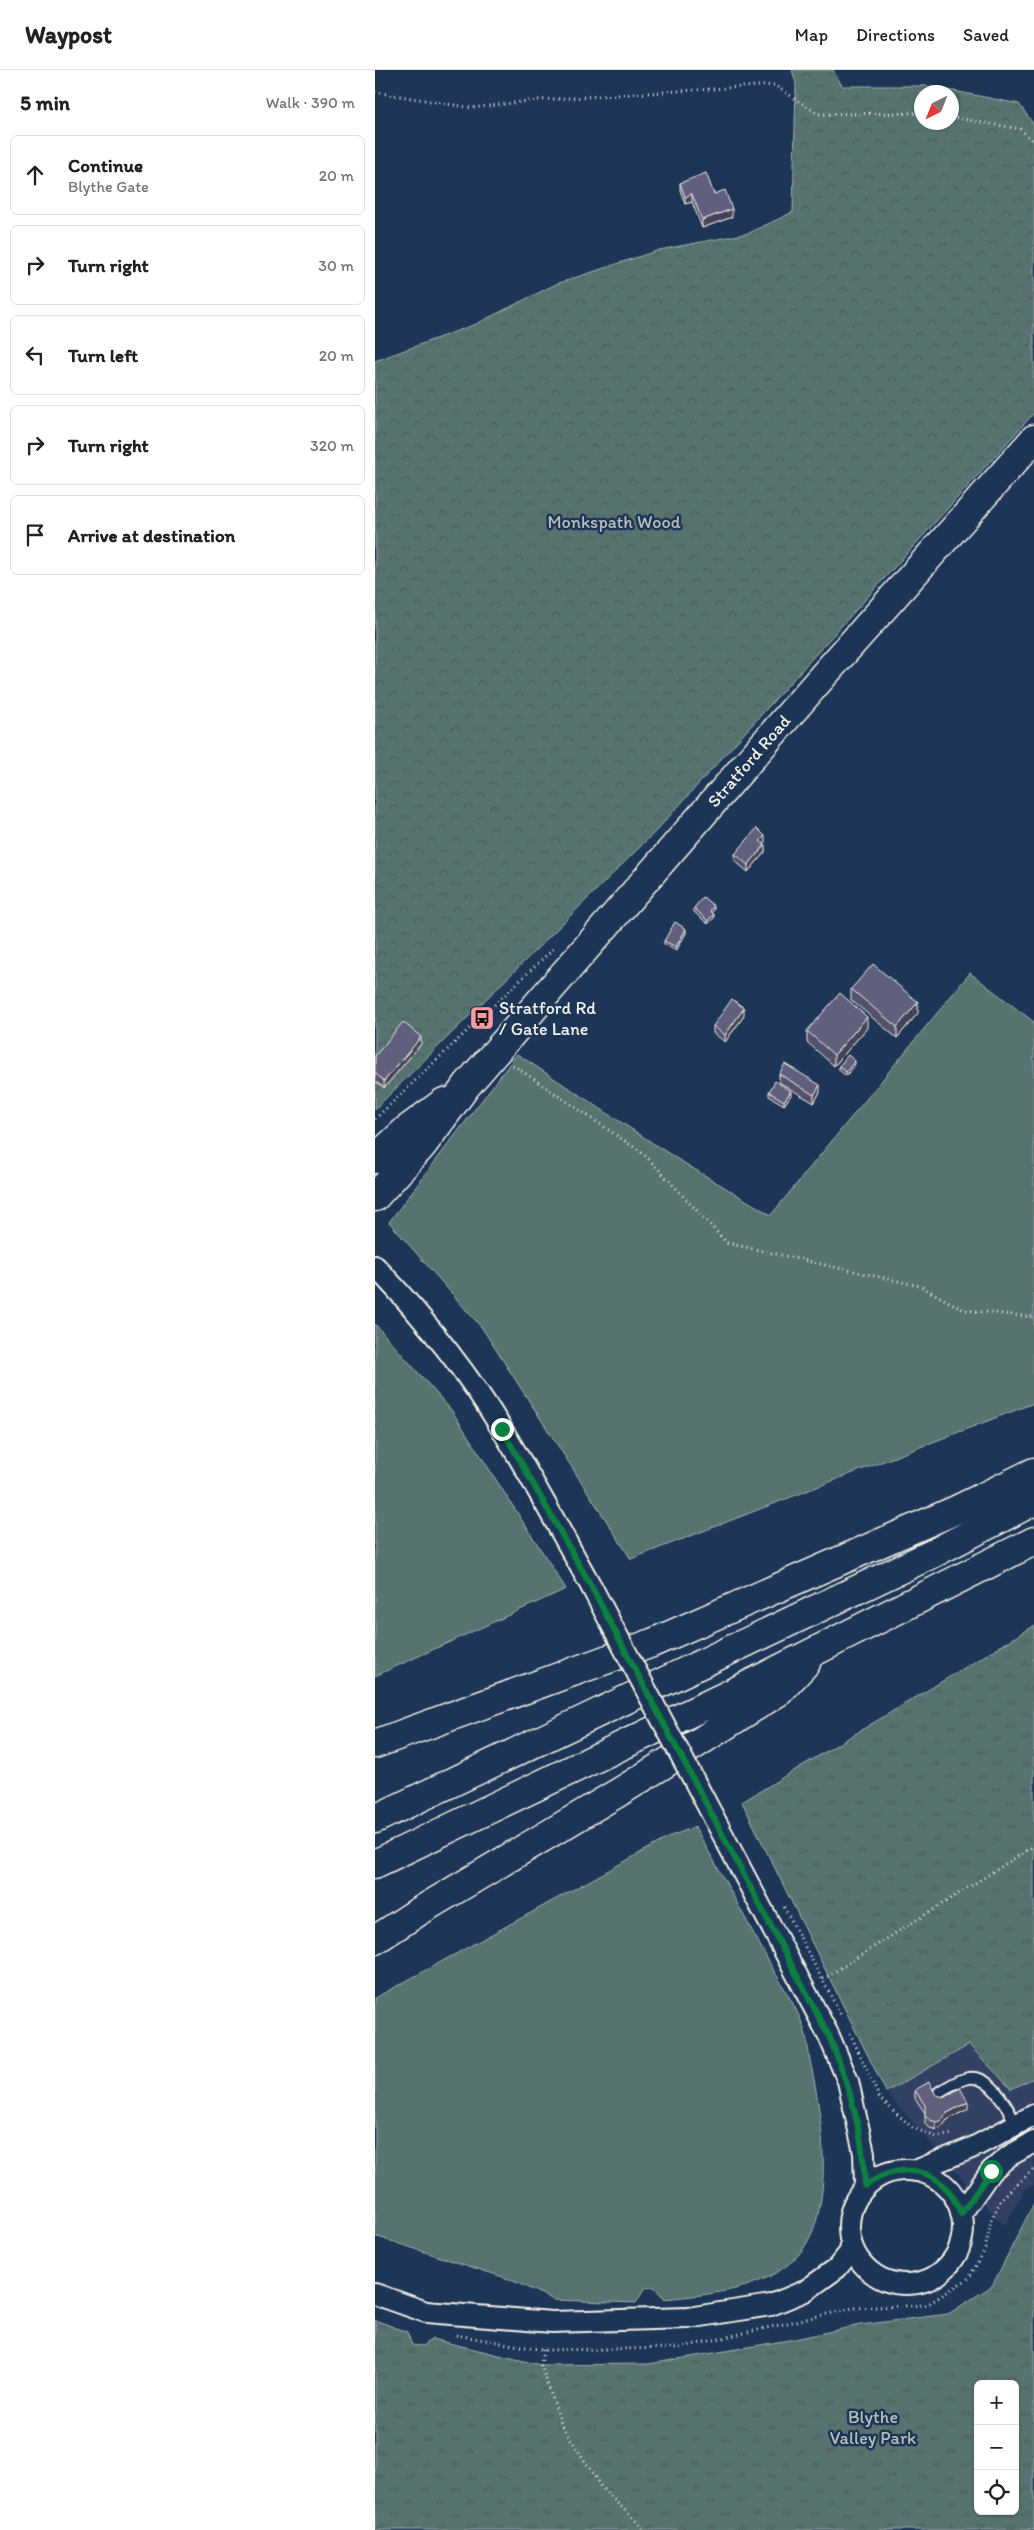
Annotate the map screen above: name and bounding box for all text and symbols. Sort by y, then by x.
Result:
text: Waypost [25,20,112,49]
text: Map [795,24,828,46]
text: Directions [856,24,935,46]
text: Saved [963,24,1009,46]
north arrow [914,85,959,130]
text: 5 min [20,90,70,115]
text: Walk · 390 m [266,93,355,112]
text: Continue [68,154,143,177]
icon: ahead [21,161,49,189]
text: 20 m [319,166,354,185]
text: Blythe Gate [68,177,149,196]
icon: right [21,251,49,279]
text: Turn right [68,254,149,277]
text: 30 m [318,256,354,275]
icon: left [21,341,49,369]
text: Turn left [68,344,138,367]
text: 20 m [319,346,354,365]
icon: right [21,431,49,459]
text: Turn right [68,434,149,457]
text: 320 m [310,436,354,455]
park label: Monkspath Wood [547,511,681,533]
icon: arrive [21,521,49,549]
text: Arrive at destination [68,524,235,547]
street label: Stratford Road [703,710,795,812]
place label: Stratford Rd / Gate Lane [499,997,596,1040]
bus stop icon: Stratford Rd / Gate Lane [469,1005,495,1031]
route end [491,1418,514,1441]
route start [980,2160,1003,2183]
map controls [974,2380,1019,2515]
button: + [974,2380,1019,2425]
park label: Blythe Valley Park [830,2406,916,2449]
button: − [974,2425,1019,2470]
button: locate [974,2470,1019,2515]

